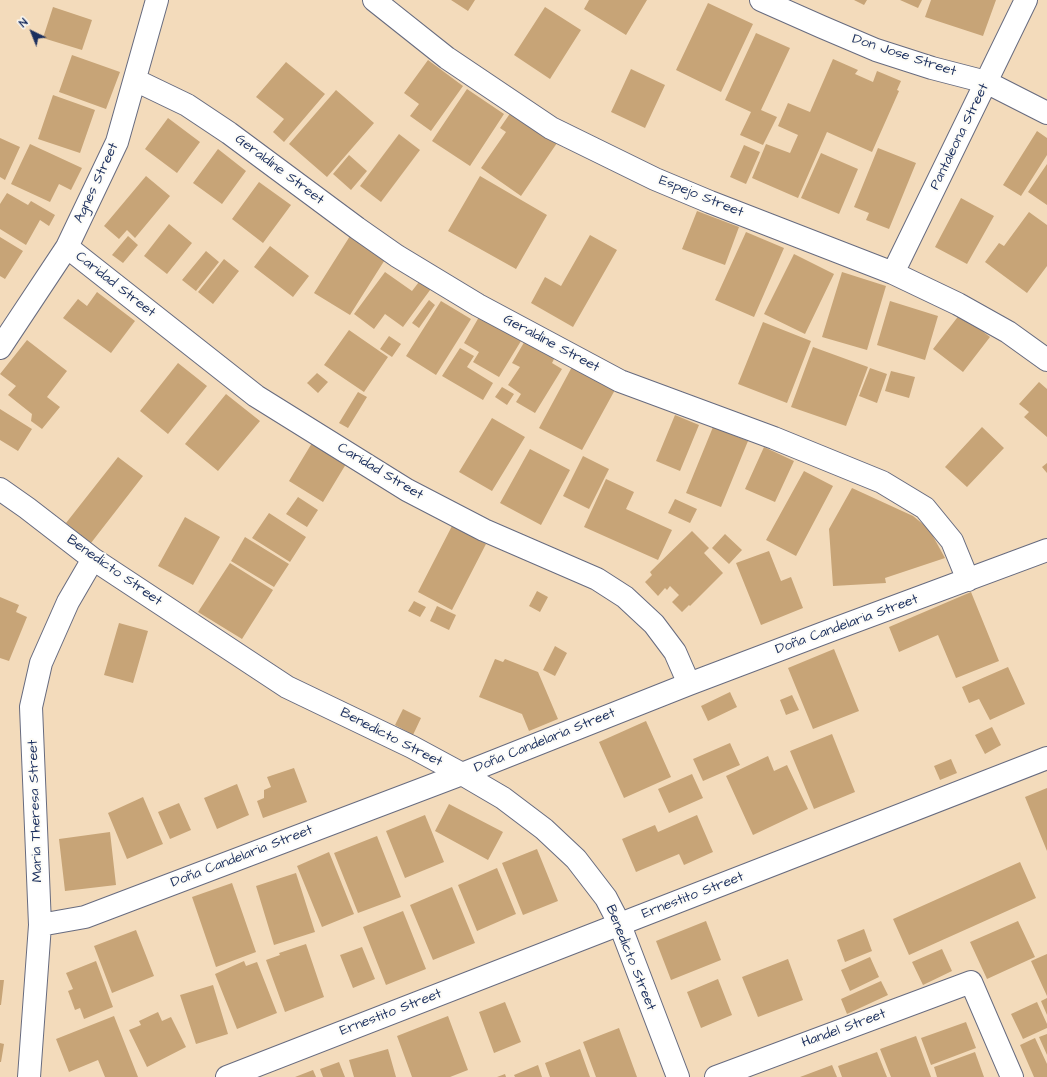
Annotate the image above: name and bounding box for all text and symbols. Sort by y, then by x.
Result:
north arrow [12,12,52,52]
text: N [16,15,31,31]
street label: Don Jose Street [850,31,958,81]
street label: Pantaleona Street [927,81,993,193]
street label: Geraldine Street [231,131,327,209]
street label: Agnes Street [71,140,123,226]
street label: Espejo Street [656,172,746,222]
street label: Caridad Street [72,248,158,322]
street label: Geraldine Street [500,311,602,377]
street label: Caridad Street [334,440,426,504]
street label: Benedicto Street [63,532,165,610]
street label: Doña Candelaria Street [773,591,921,659]
street label: Benedicto Street [337,705,445,771]
street label: Doña Candelaria Street [472,705,618,777]
street label: Maria Theresa Street [25,739,47,883]
street label: Doña Candelaria Street [169,822,315,892]
street label: Ernestito Street [640,869,746,923]
street label: Benedicto Street [601,903,659,1013]
street label: Ernestito Street [338,986,444,1040]
street label: Handel Street [800,1006,888,1052]

